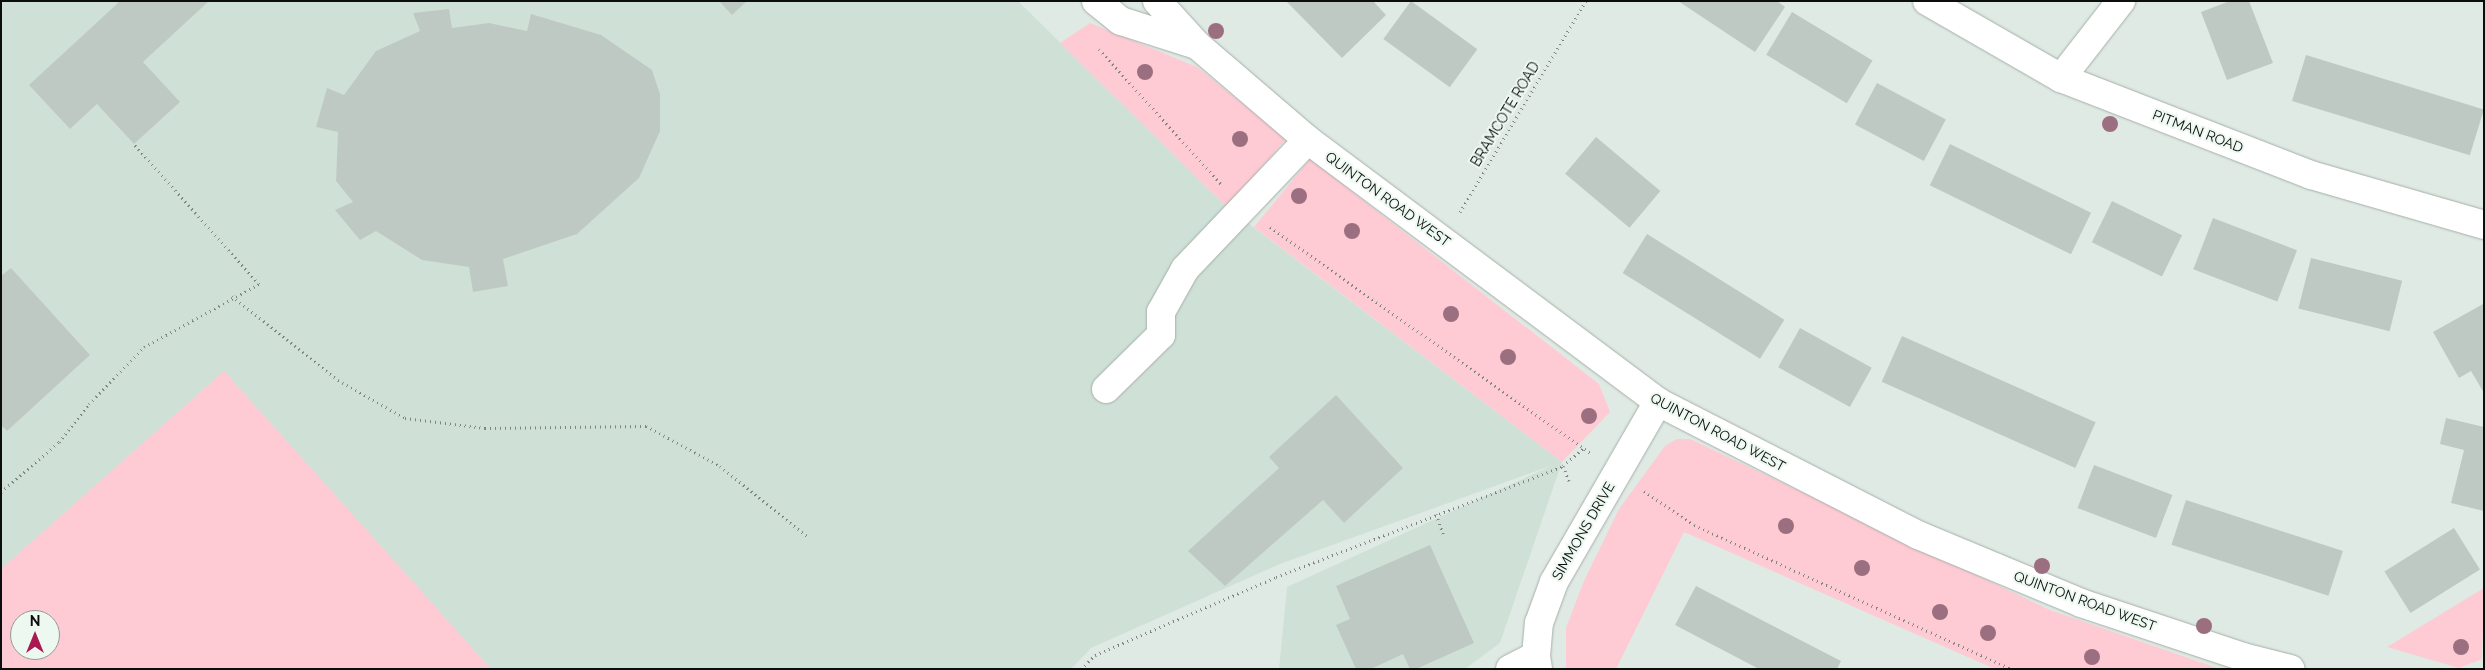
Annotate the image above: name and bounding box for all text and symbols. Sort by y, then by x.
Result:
street label: BRAMCOTE ROAD [1467,59,1543,169]
street label: PITMAN ROAD [2150,106,2246,156]
street label: QUINTON ROAD WEST [1322,148,1454,250]
street label: QUINTON ROAD WEST [1647,389,1789,475]
street label: SIMMONS DRIVE [1548,479,1618,583]
street label: QUINTON ROAD WEST [2011,567,2159,635]
north arrow [10,610,60,660]
text: N [30,613,40,629]

